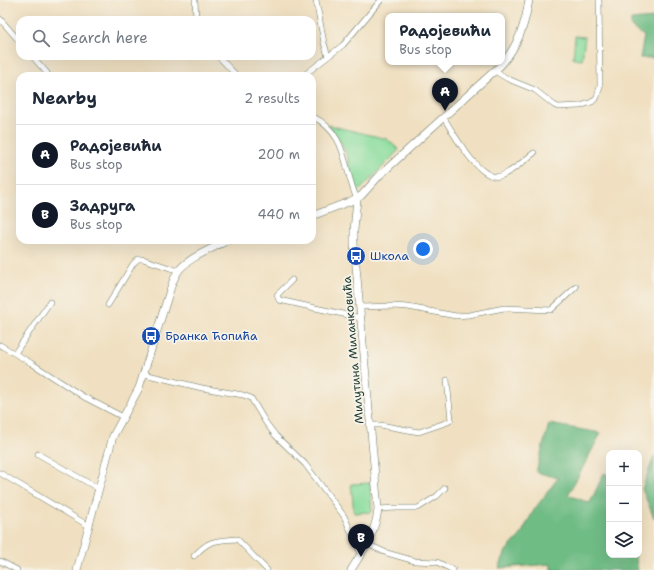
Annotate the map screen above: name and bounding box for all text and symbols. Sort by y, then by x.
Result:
popup [385,13,505,65]
search box [16,16,316,60]
text: Радојевићи [399,21,491,41]
icon: search [30,27,52,49]
text: Search here [62,28,148,48]
text: Bus stop [399,41,452,58]
pin: A [432,78,458,111]
text: Nearby [32,87,97,109]
text: 2 results [244,90,300,107]
text: Радојевићи [70,136,162,156]
text: A [40,146,50,163]
text: 200 m [258,146,300,163]
text: Bus stop [70,156,122,173]
text: Задруга [70,196,135,216]
text: B [41,206,49,223]
text: 440 m [258,206,300,223]
text: Bus stop [70,216,122,233]
your location [413,239,433,259]
bus stop icon: Школа [345,245,367,267]
place label: Школа [370,248,409,264]
street label: Милутина Миланковића [339,275,367,424]
bus stop icon: Бранка Ћопића [140,325,162,347]
place label: Бранка Ћопића [165,328,258,344]
map controls [606,450,642,558]
button: + [606,450,642,486]
button: − [606,486,642,522]
button: layers [606,522,642,558]
pin: B [348,524,374,557]

